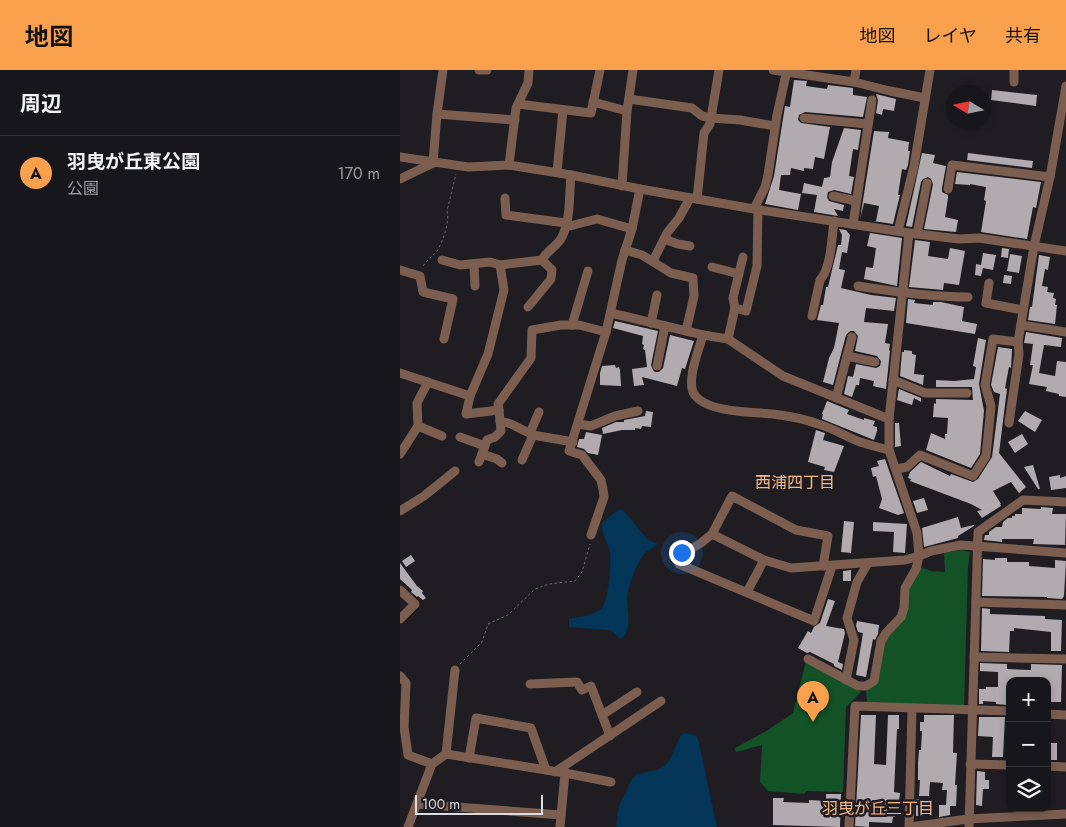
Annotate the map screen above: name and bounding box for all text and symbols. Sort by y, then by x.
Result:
text: 地図 [25,19,73,54]
text: 地図 [860,23,896,49]
text: レイヤ [924,23,977,49]
text: 共有 [1005,23,1041,49]
north arrow [946,85,991,130]
text: 周辺 [20,89,62,119]
text: 羽曳が丘東公園 [67,148,200,175]
text: A [30,162,42,185]
text: 170 m [338,162,380,185]
text: 公園 [67,177,99,200]
district label: 西浦四丁目 [755,471,835,494]
your location [669,540,695,566]
map controls [1006,677,1051,812]
button: + [1006,677,1051,722]
pin: A [797,681,829,722]
button: − [1006,722,1051,767]
button: layers [1006,767,1051,812]
scale bar [415,792,542,815]
text: 100 m [422,794,460,814]
district label: 羽曳が丘三丁目 [822,797,934,820]

